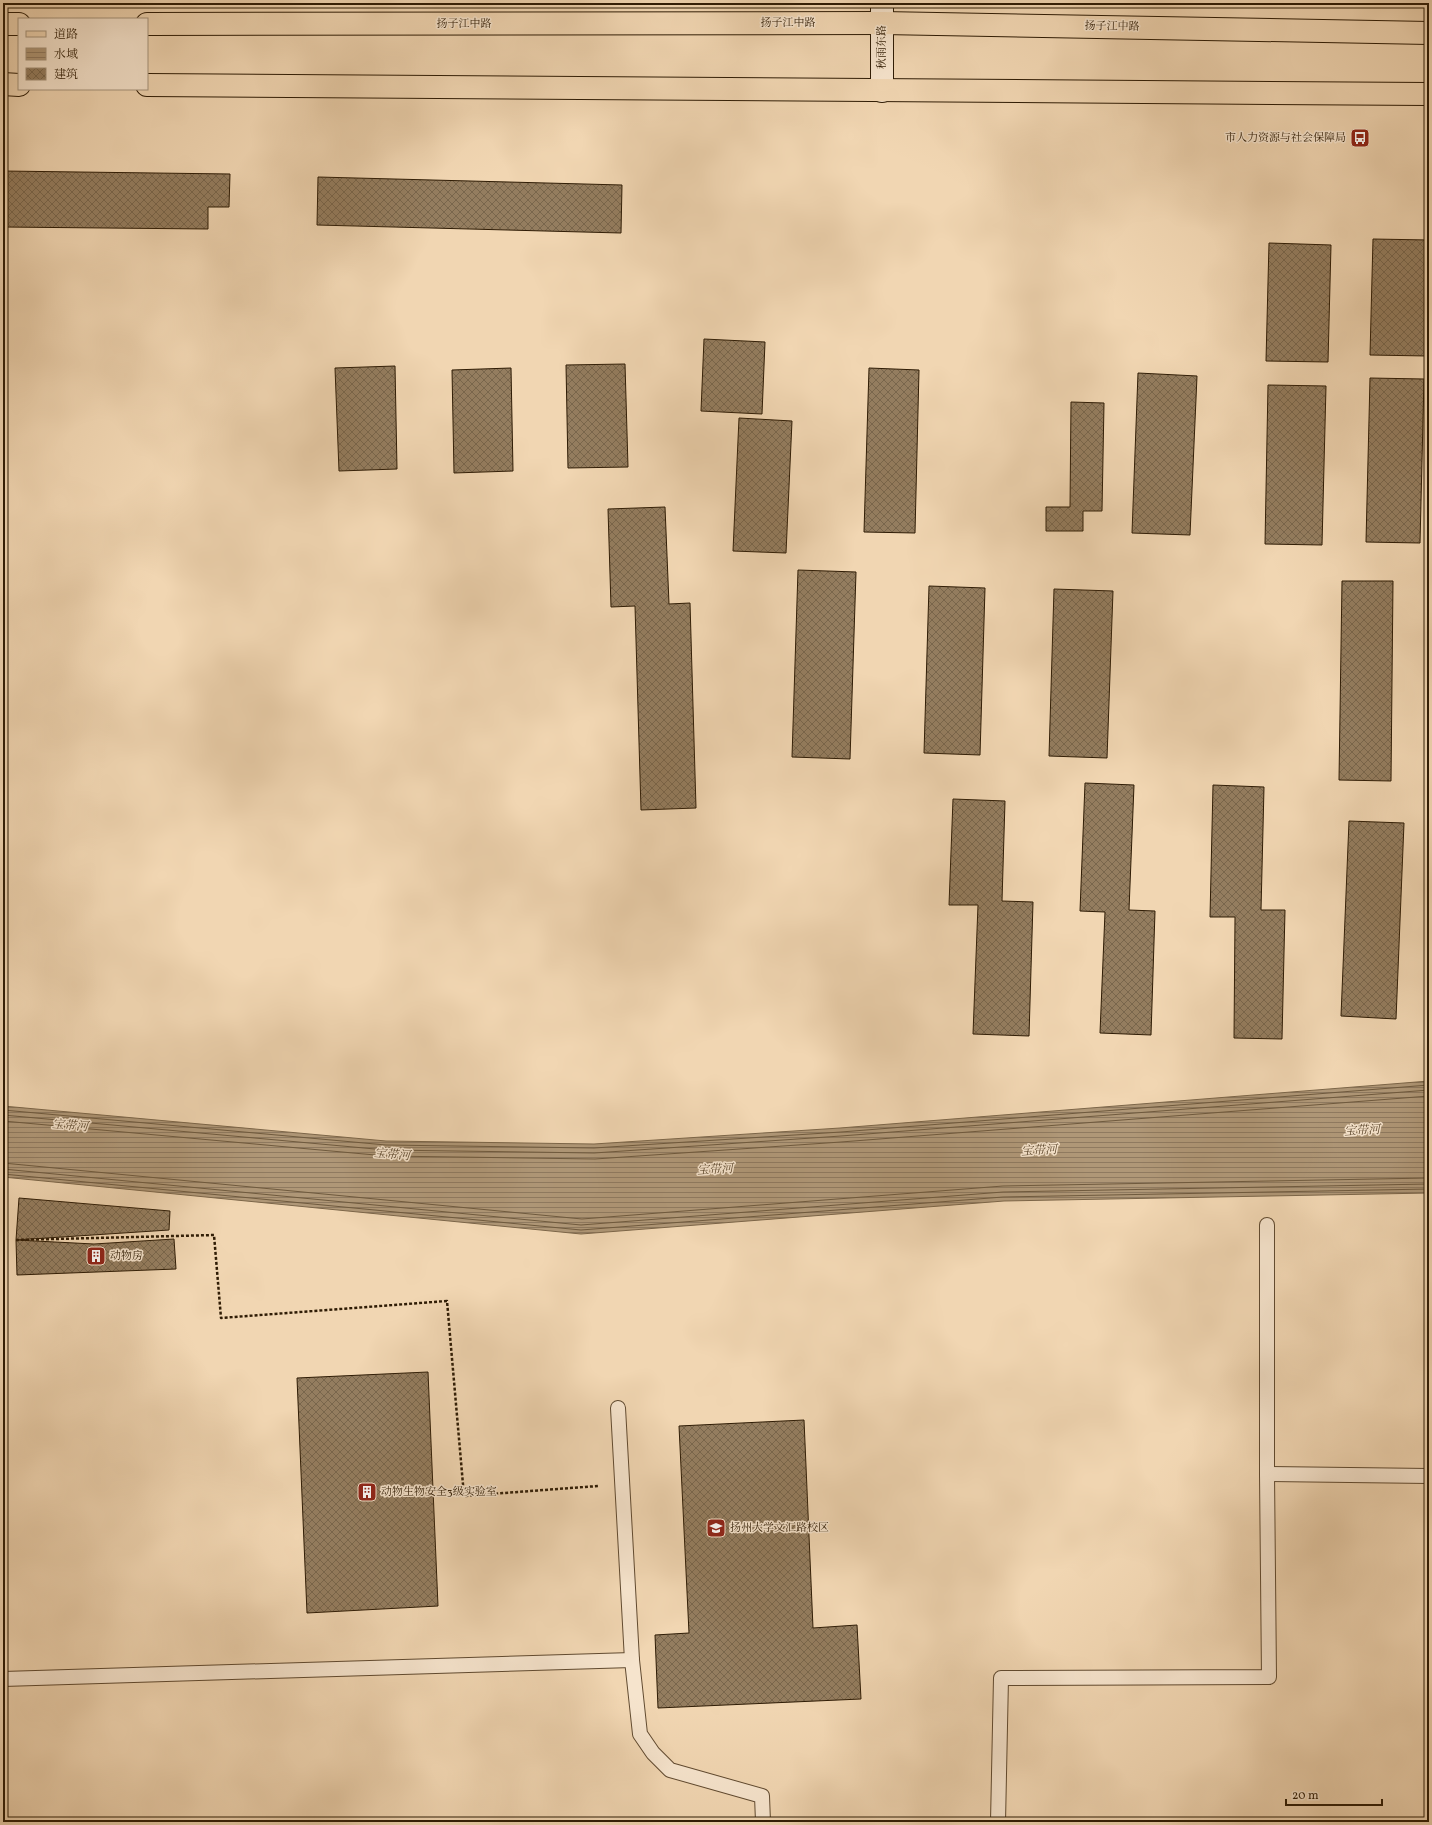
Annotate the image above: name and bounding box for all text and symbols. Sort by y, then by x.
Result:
street label: 扬子江中路 [761,16,816,31]
street label: 扬子江中路 [437,17,492,32]
legend [18,18,148,90]
street label: 扬子江中路 [1084,19,1140,35]
street label: 秋雨东路 [875,25,890,69]
text: 道路 [54,27,78,43]
text: 水域 [54,47,78,63]
text: 建筑 [54,67,78,83]
bus stop icon: 市人力资源与社会保障局 [1349,127,1371,149]
place label: 市人力资源与社会保障局 [1225,131,1346,146]
water label: 宝带河 [51,1116,91,1136]
water label: 宝带河 [1344,1122,1382,1140]
water label: 宝带河 [1021,1142,1059,1160]
water label: 宝带河 [373,1145,413,1165]
water label: 宝带河 [697,1161,735,1179]
building icon: 动物房 [85,1245,107,1267]
place label: 动物房 [110,1249,143,1264]
building icon: 动物生物安全3级实验室 [356,1481,378,1503]
place label: 动物生物安全3级实验室 [381,1485,497,1500]
school or university icon: 扬州大学文汇路校区 [705,1517,727,1539]
place label: 扬州大学文汇路校区 [730,1521,829,1536]
scale bar [1286,1781,1382,1807]
text: 20 m [1292,1788,1319,1804]

